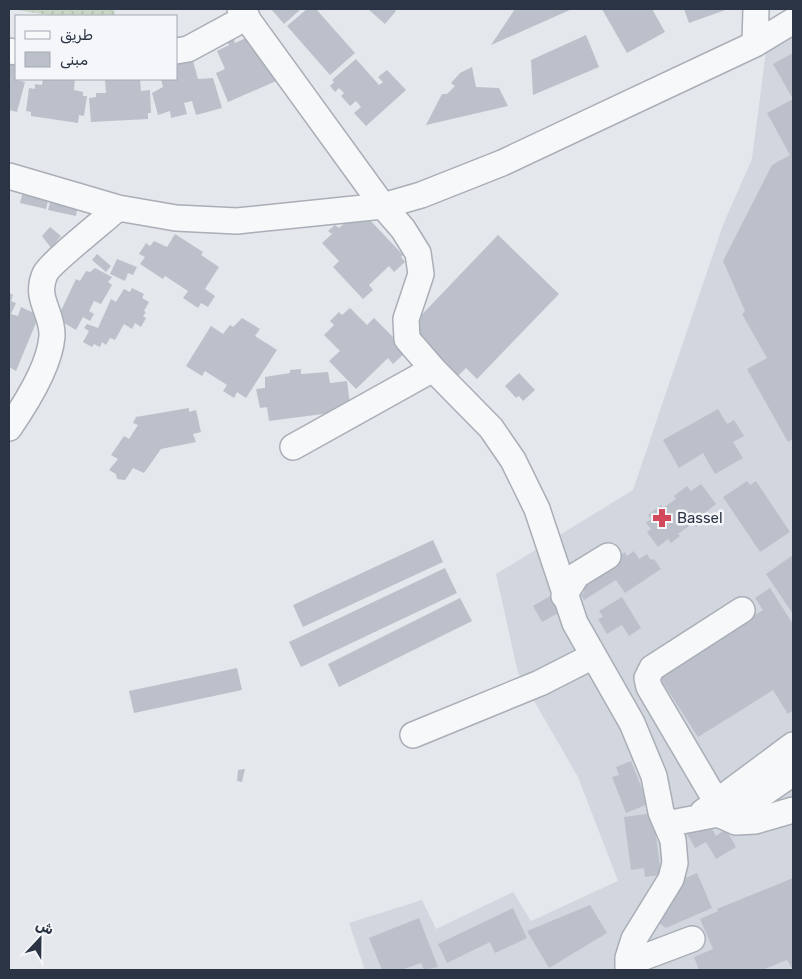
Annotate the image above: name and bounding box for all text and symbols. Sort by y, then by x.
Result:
legend [15,15,178,80]
text: طريق [60,26,93,44]
text: مبنى [60,51,88,69]
pharmacy icon: Bassel [651,507,673,529]
place label: Bassel [677,509,723,527]
north arrow [15,914,65,964]
text: ش [33,916,56,939]

